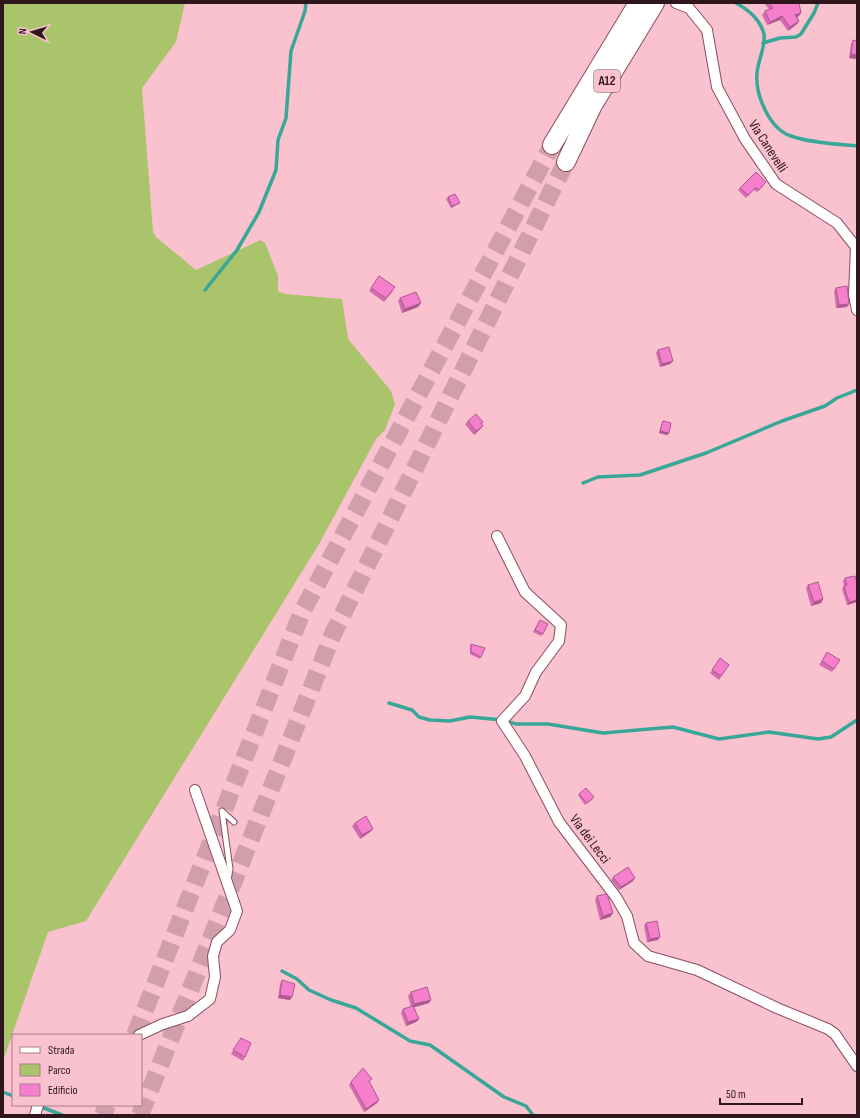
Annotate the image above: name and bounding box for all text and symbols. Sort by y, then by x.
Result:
north arrow [12,12,52,52]
text: N [16,28,29,35]
road number: A12 [594,70,620,92]
street label: Via Canevelli [745,117,791,175]
street label: Via dei Lecci [566,811,614,867]
legend [12,1034,142,1106]
text: Strada [48,1043,75,1058]
text: Parco [48,1063,71,1078]
scale bar [720,1080,802,1106]
text: Edificio [48,1083,77,1098]
text: 50 m [726,1087,746,1102]

